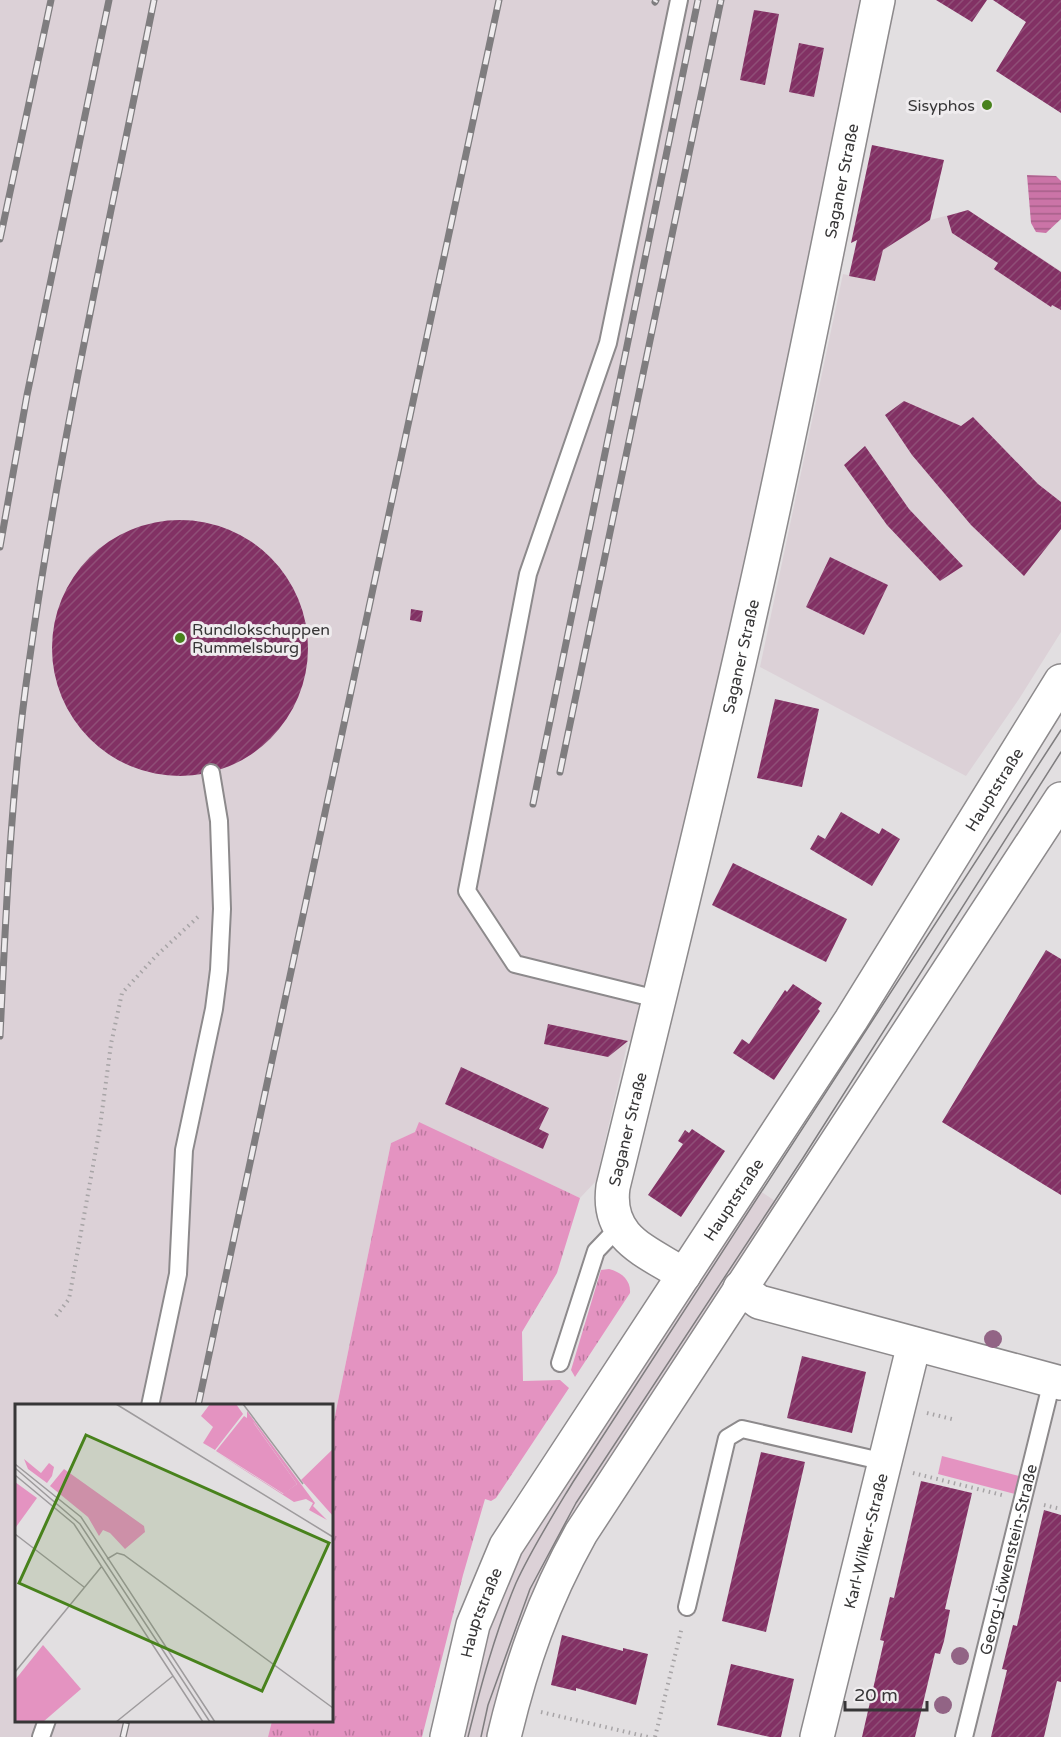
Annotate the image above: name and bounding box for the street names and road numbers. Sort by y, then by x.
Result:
street label: Saganer Straße [821,122,864,240]
street label: Saganer Straße [719,598,764,716]
street label: Hauptstraße [961,744,1028,835]
street label: Saganer Straße [605,1070,652,1188]
street label: Hauptstraße [700,1155,768,1245]
street label: Georg-Löwenstein-Straße [976,1462,1042,1657]
street label: Karl-Wilker-Straße [840,1471,893,1611]
street label: Hauptstraße [457,1565,507,1660]

